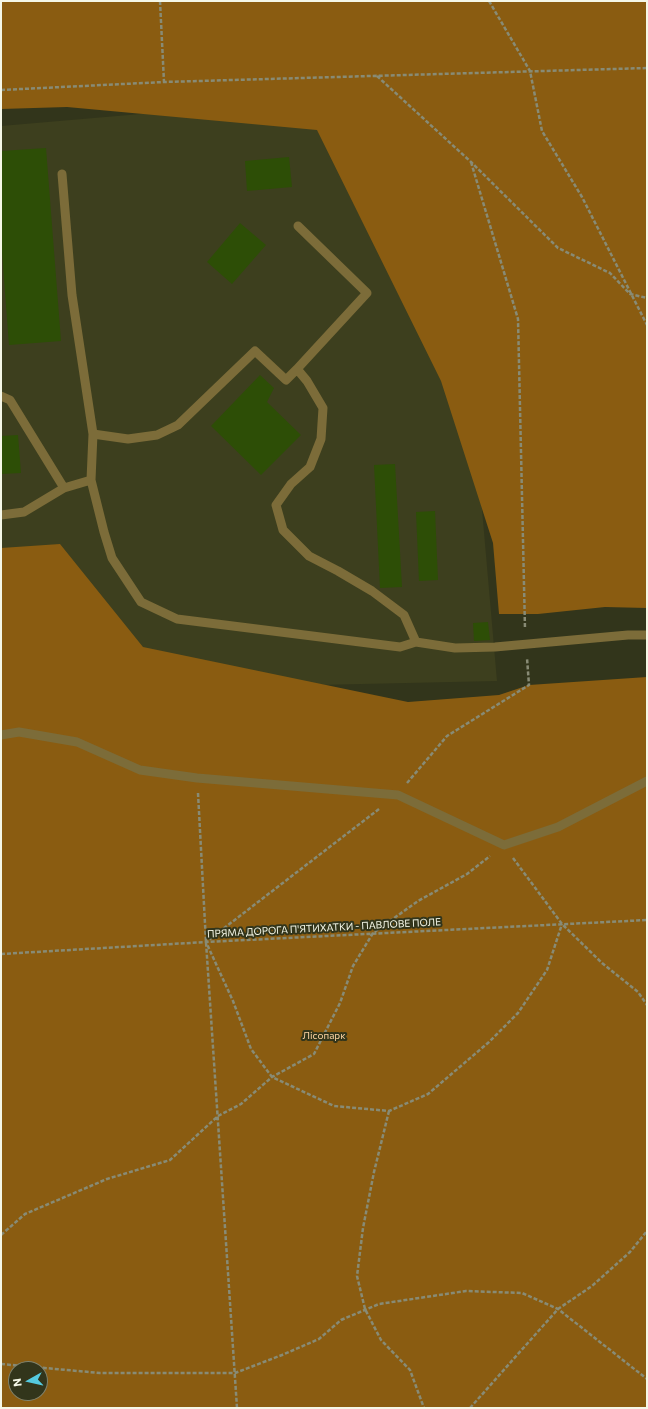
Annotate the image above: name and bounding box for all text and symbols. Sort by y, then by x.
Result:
street label: ПРЯМА ДОРОГА П'ЯТИХАТКИ - ПАВЛОВЕ ПОЛЕ [207,916,441,940]
park label: Лісопарк [302,1030,346,1042]
north arrow [8,1361,48,1401]
text: N [10,1378,24,1388]

